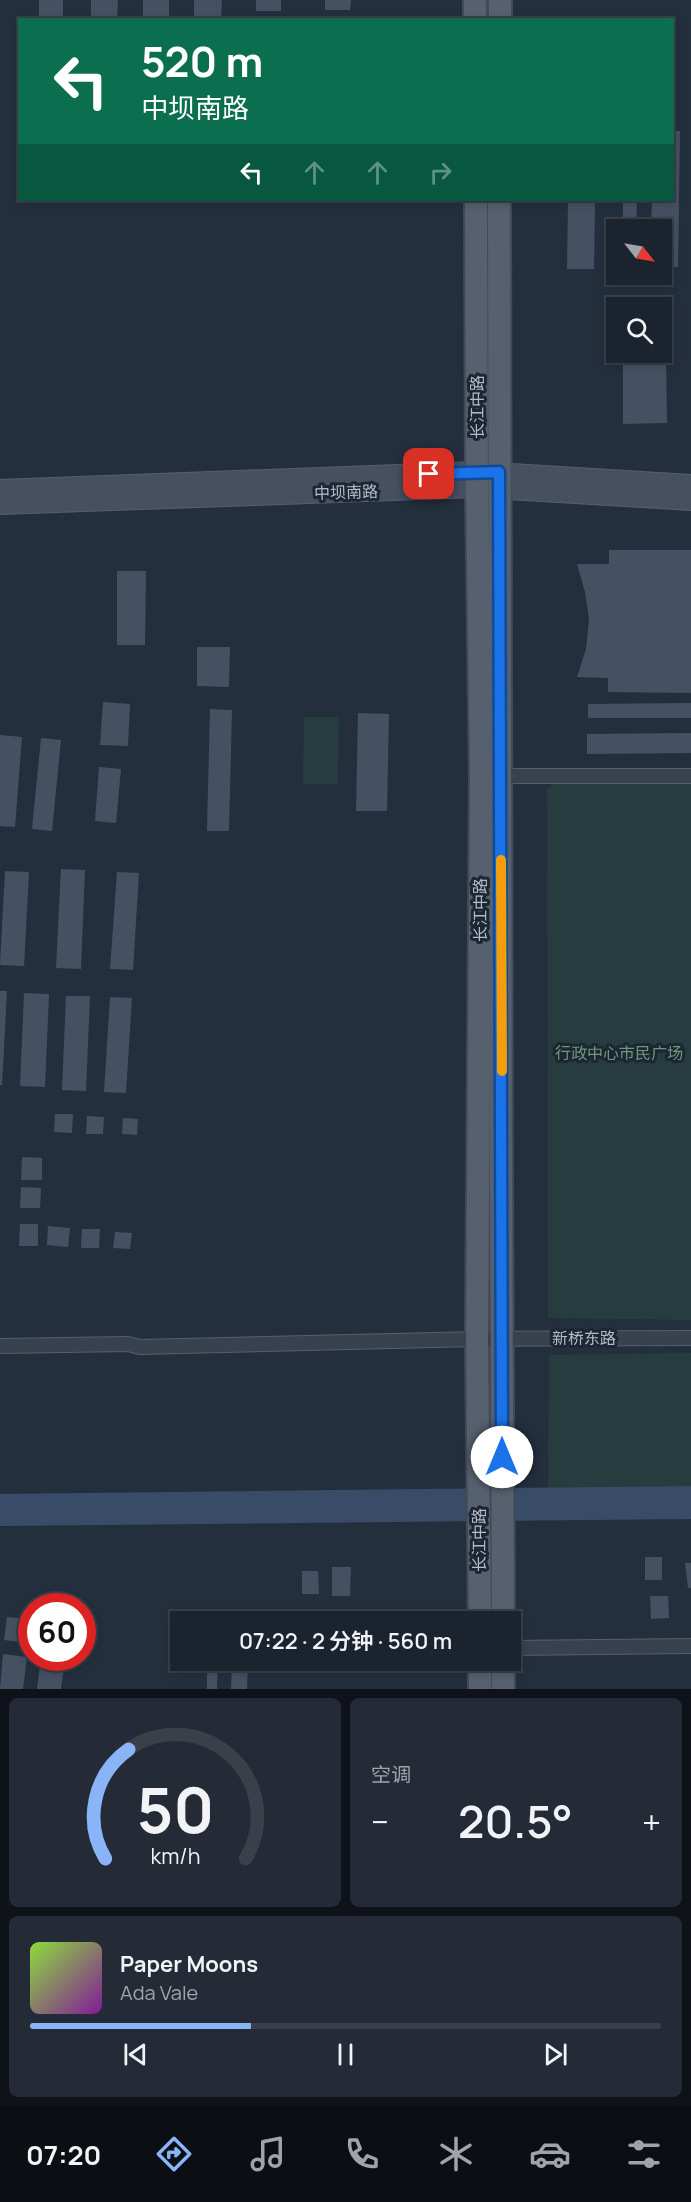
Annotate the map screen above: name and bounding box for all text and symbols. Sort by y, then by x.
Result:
text: 520 m [141,32,263,90]
icon: left [42,42,120,120]
text: 中坝南路 [141,89,249,126]
icon: left [235,156,268,189]
icon: ahead [298,156,331,189]
icon: ahead [361,156,394,189]
icon: right [424,156,457,189]
north arrow [606,219,672,285]
map controls [606,219,672,363]
button: search [606,297,672,363]
street label: 长江中路 [466,375,488,439]
pin [403,448,454,499]
icon: arrive [412,457,445,490]
street label: 中坝南路 [314,480,378,504]
street label: 长江中路 [469,878,491,942]
park label: 行政中心市民广场 [555,1042,683,1064]
street label: 新桥东路 [552,1327,616,1349]
position arrow [470,1425,534,1489]
street label: 长江中路 [468,1508,490,1572]
speed limit sign: 60 [18,1593,96,1671]
text: 07:22 · 2 分钟 · 560 m [239,1626,452,1656]
text: 空调 [371,1761,411,1788]
text: 50 [136,1766,214,1852]
text: 20.5° [458,1790,573,1852]
text: − [371,1799,389,1844]
text: + [642,1799,661,1844]
text: km/h [150,1842,200,1871]
text: Paper Moons [120,1949,258,1979]
text: Ada Vale [120,1979,198,2006]
icon: previous [119,2038,152,2071]
icon: pause [329,2038,362,2071]
icon: next [539,2038,572,2071]
icon: directions [153,2133,195,2175]
icon: music [247,2133,289,2175]
icon: phone [341,2133,383,2175]
icon: climate [435,2133,477,2175]
icon: car [529,2133,571,2175]
icon: filters [623,2133,665,2175]
text: 07:20 [26,2136,101,2173]

